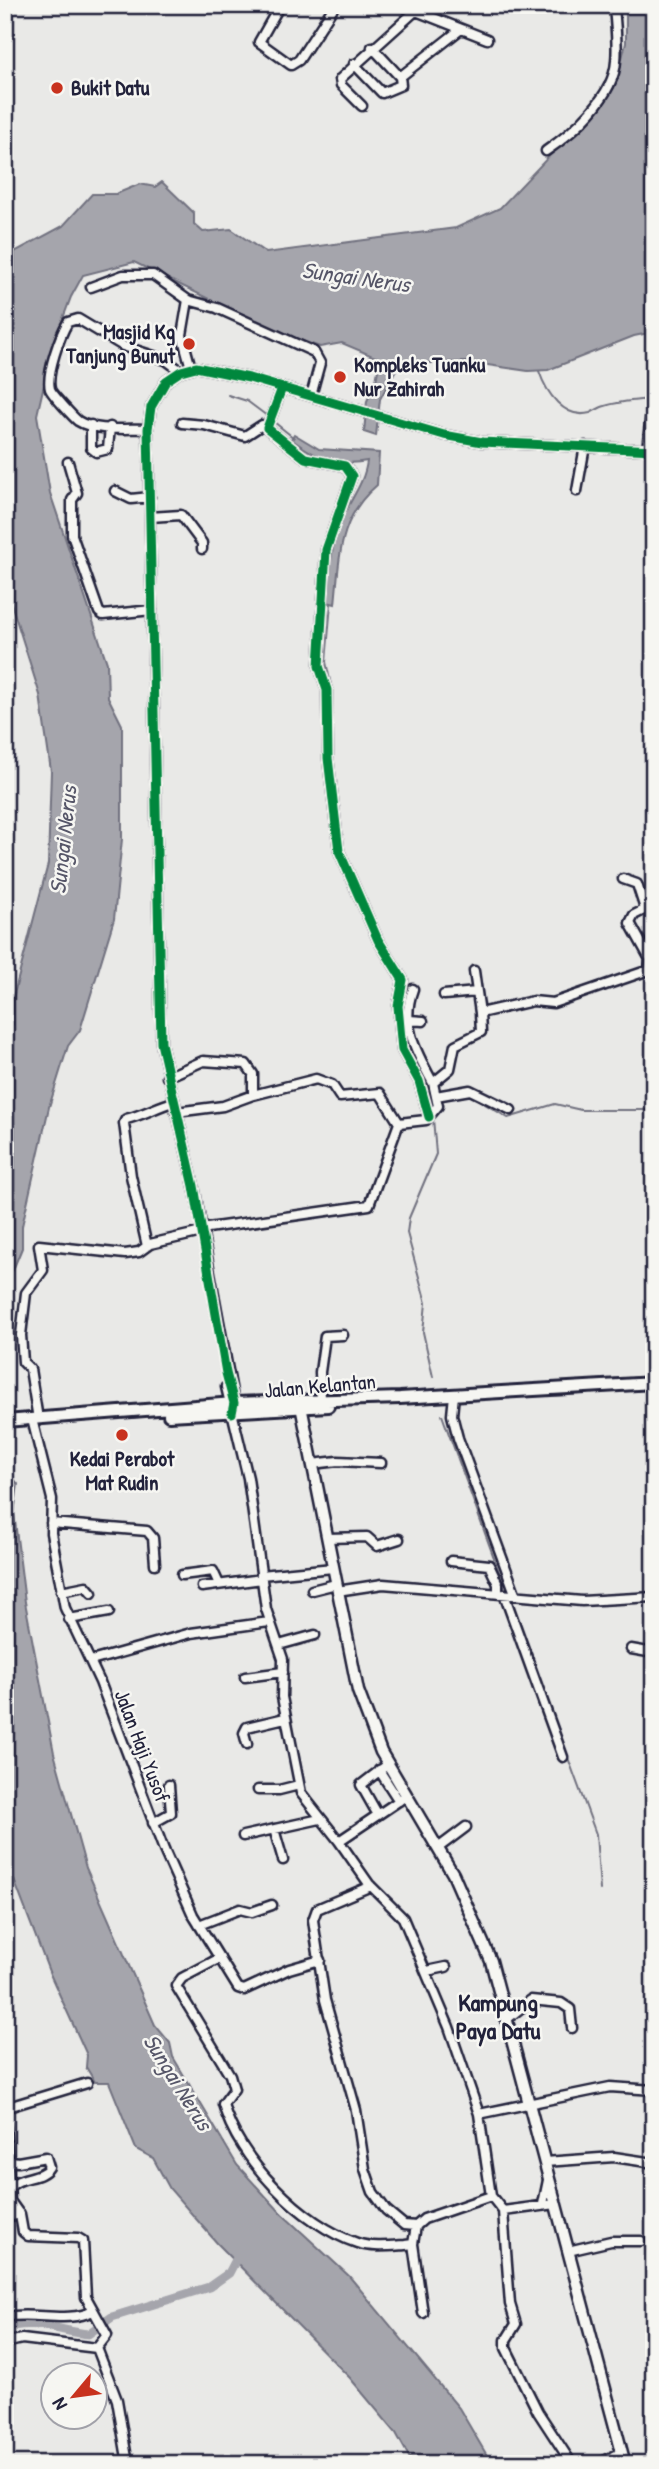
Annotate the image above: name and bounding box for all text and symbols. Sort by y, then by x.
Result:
place label: Bukit Datu [71,73,150,102]
marker: Bukit Datu [49,80,65,96]
water label: Sungai Nerus [300,254,414,301]
place label: Masjid Kg Tanjung Bunut [65,317,176,371]
marker: Masjid Kg Tanjung Bunut [181,336,197,352]
place label: Kompleks Tuanku Nur Zahirah [354,350,486,403]
marker: Kompleks Tuanku Nur Zahirah [332,369,348,385]
water label: Sungai Nerus [41,782,85,895]
street label: Jalan Kelantan [263,1366,377,1405]
marker: Kedai Perabot Mat Rudin [114,1427,130,1443]
place label: Kedai Perabot Mat Rudin [70,1444,175,1497]
street label: Jalan Haji Yusof [108,1685,177,1807]
district label: Kampung Paya Datu [456,1986,541,2047]
water label: Sungai Nerus [136,2028,221,2138]
north arrow [38,2360,108,2430]
text: N [45,2394,73,2415]

